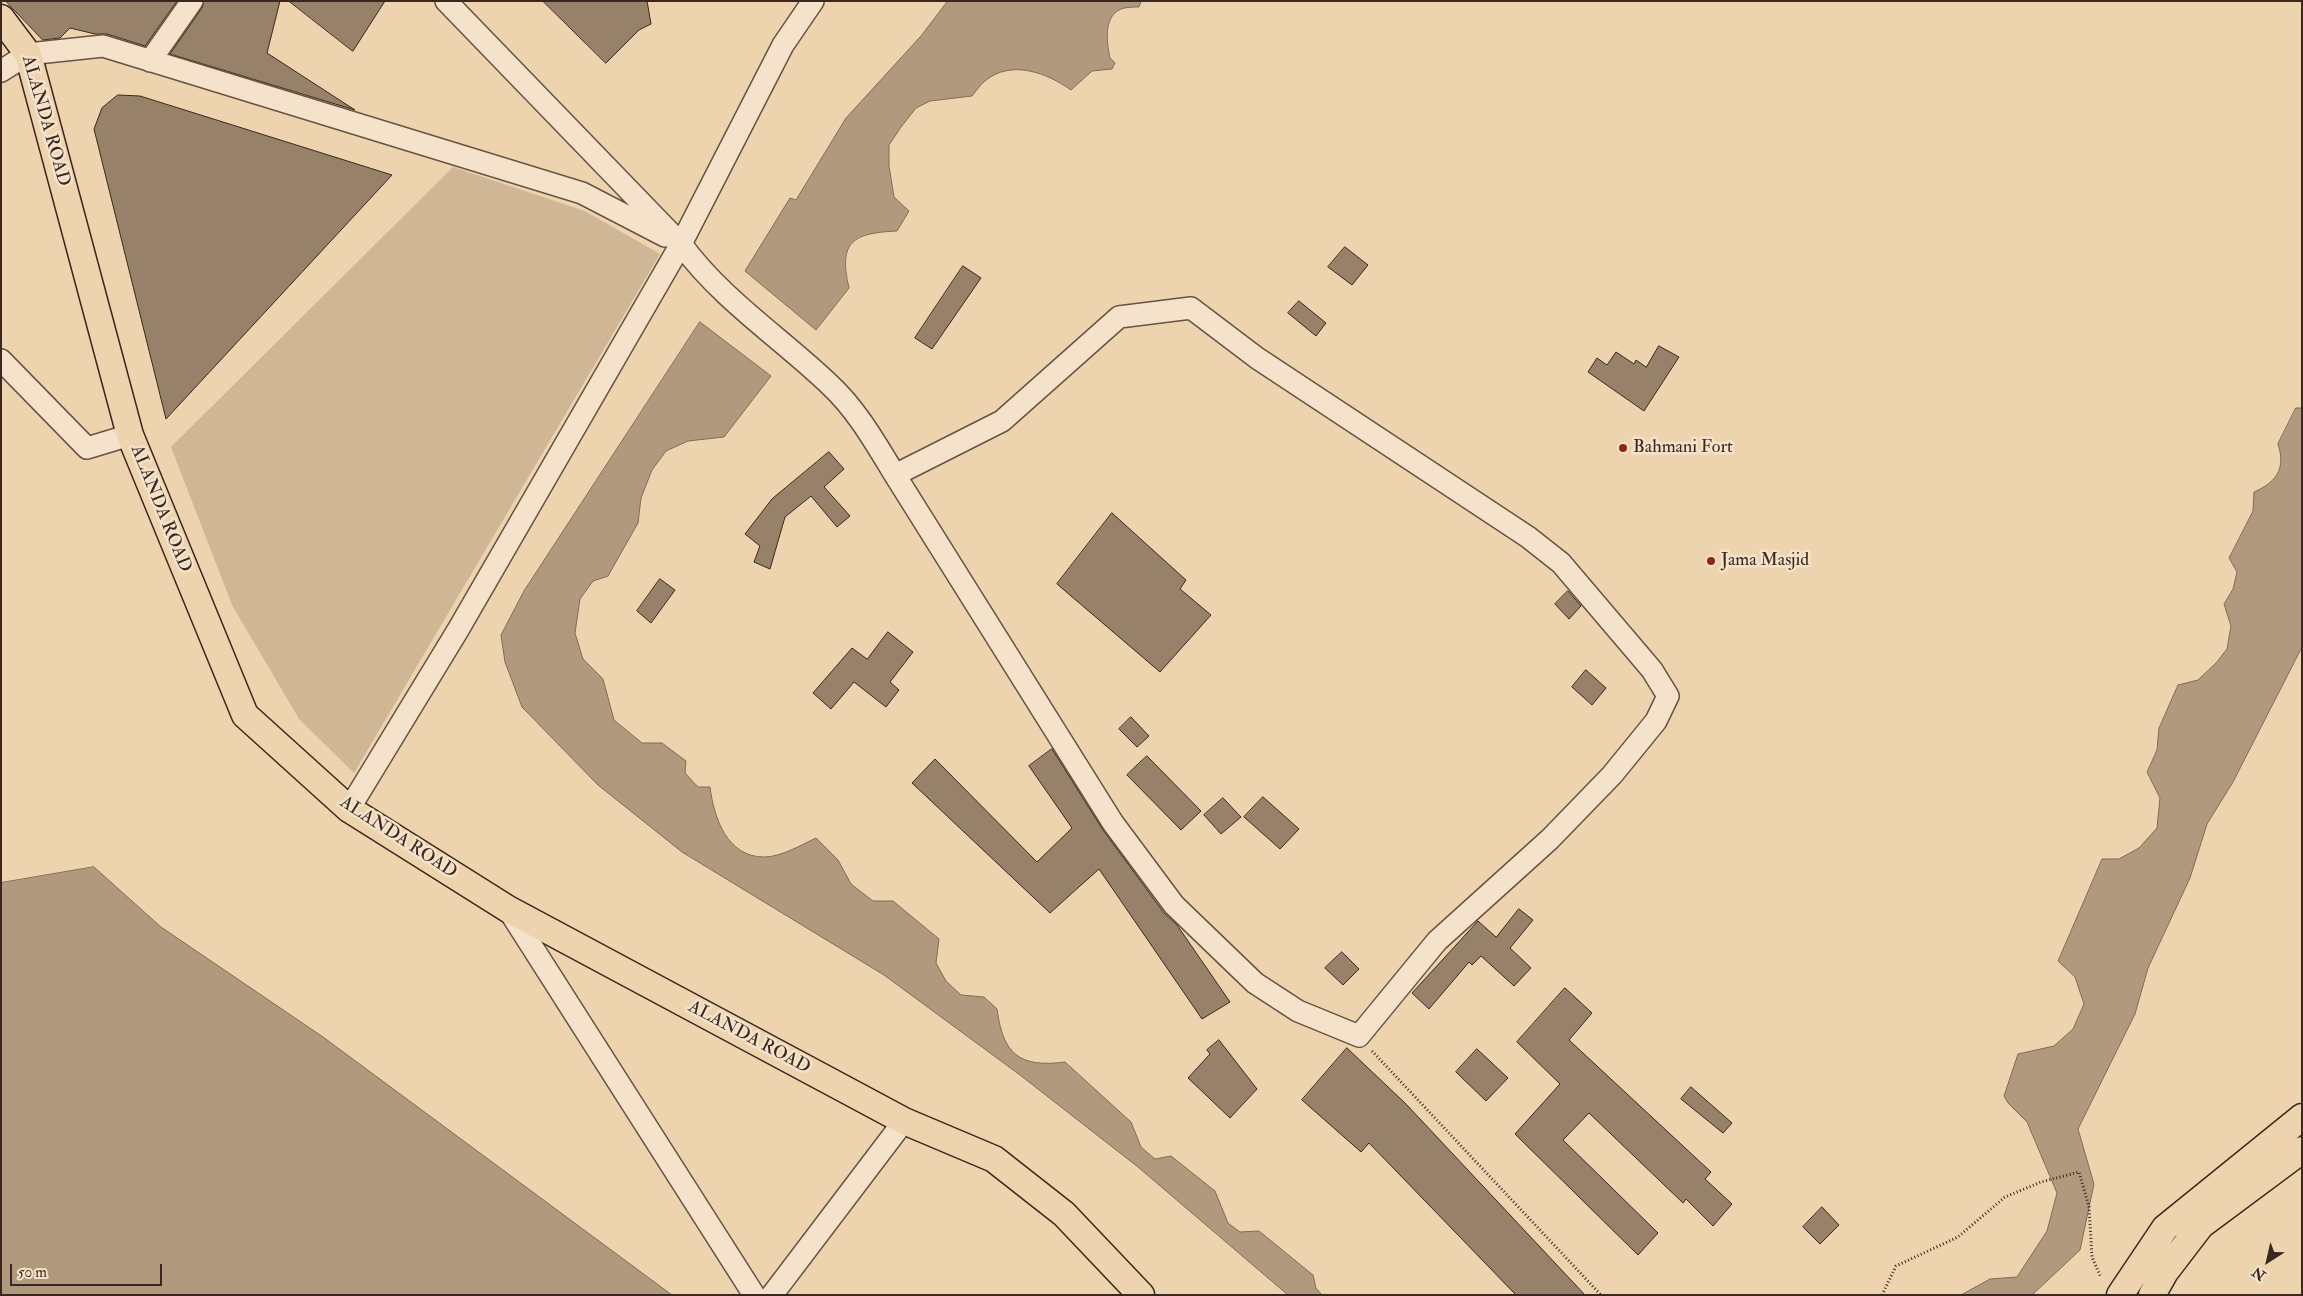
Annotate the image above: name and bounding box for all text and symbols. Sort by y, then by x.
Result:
street label: ALANDA ROAD [16,53,74,189]
place label: Bahmani Fort [1633,437,1733,459]
street label: ALANDA ROAD [125,442,195,576]
marker: Bahmani Fort [1617,442,1629,454]
place label: Jama Masjid [1721,550,1809,572]
marker: Jama Masjid [1705,555,1717,567]
street label: ALANDA ROAD [335,792,461,884]
street label: ALANDA ROAD [684,997,814,1079]
north arrow [2243,1236,2293,1286]
scale bar [12,1254,165,1286]
text: 50 m [18,1263,47,1282]
text: N [2249,1263,2269,1284]

